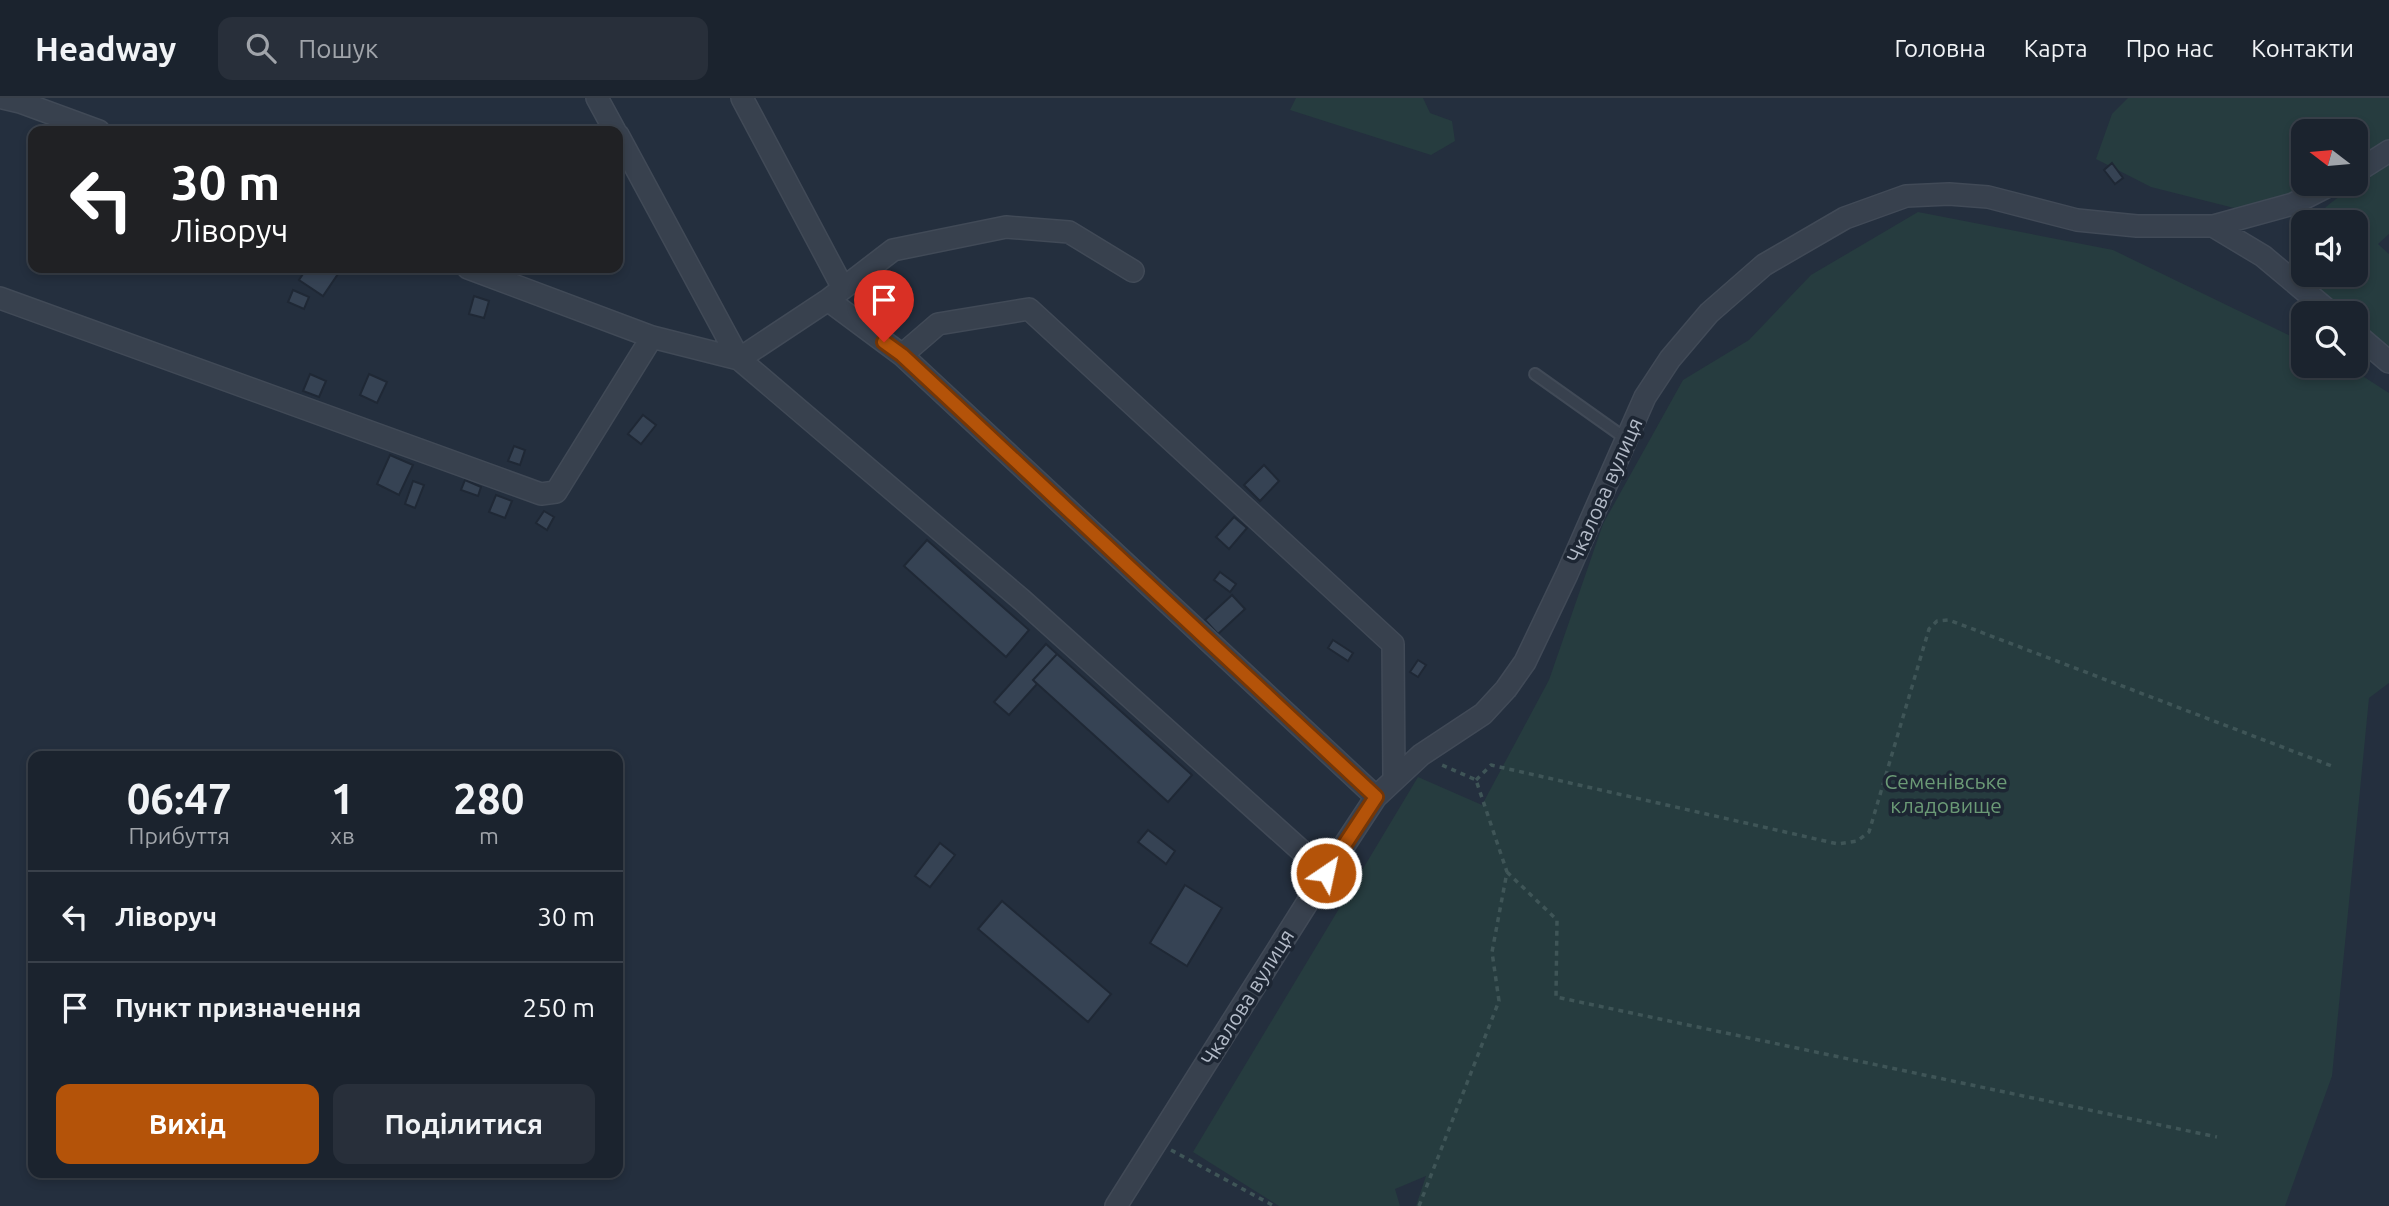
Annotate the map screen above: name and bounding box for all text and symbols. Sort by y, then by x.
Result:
search box [218,17,708,80]
icon: search [242,29,280,67]
text: Headway [35,30,176,67]
text: Пошук [298,34,378,63]
text: Головна [1894,35,1986,62]
text: Карта [2024,35,2088,62]
text: Про нас [2126,35,2213,62]
text: Контакти [2251,35,2354,62]
north arrow [2291,119,2368,196]
map controls [2291,119,2368,378]
icon: left [56,154,147,245]
text: 30 m [171,154,280,209]
button: sound [2291,210,2368,287]
text: Ліворуч [171,212,288,248]
pin [854,270,914,342]
icon: arrive [865,281,903,319]
button: search [2291,301,2368,378]
street label: Чкалова вулиця [1561,414,1647,566]
park label: Семенівське кладовище [1884,769,2008,817]
text: 06:47 [127,775,232,822]
text: 1 [331,775,354,822]
text: 280 [453,775,524,822]
text: Прибуття [129,823,230,848]
text: хв [330,823,355,848]
text: m [479,823,499,848]
position arrow [1289,836,1363,910]
icon: left [56,898,94,936]
text: Ліворуч [115,902,217,931]
text: 30 m [537,902,595,931]
street label: Чкалова вулиця [1196,925,1298,1069]
icon: arrive [56,989,94,1027]
text: Пункт призначення [115,993,361,1022]
text: 250 m [523,993,595,1022]
button: Вихід [56,1084,319,1164]
button: Поділитися [333,1084,595,1164]

